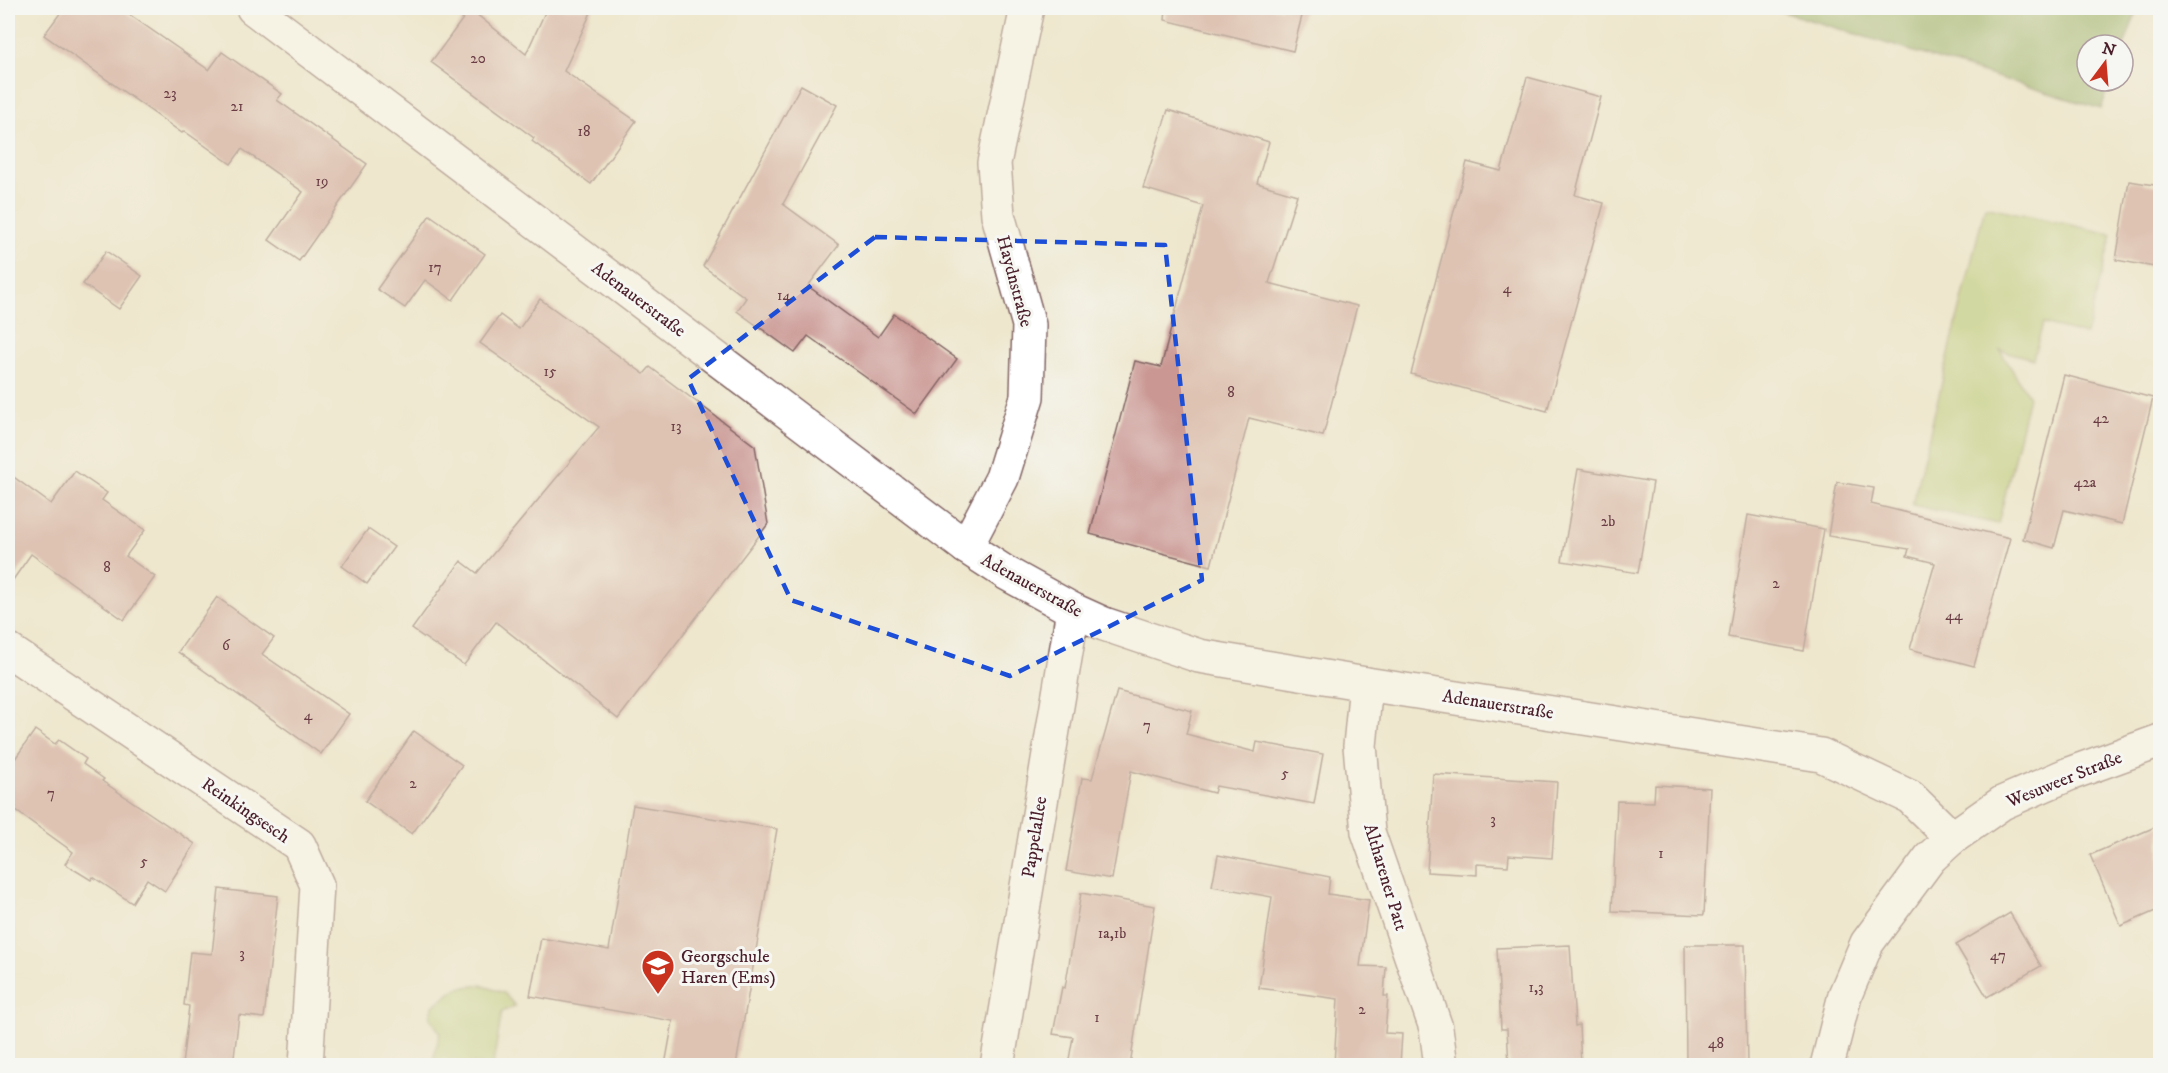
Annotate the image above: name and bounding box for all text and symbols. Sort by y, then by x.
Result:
north arrow [2075,33,2135,93]
text: N [2100,38,2118,61]
house number: 20 [470,49,486,68]
house number: 23 [164,84,176,103]
house number: 21 [231,97,243,116]
house number: 18 [577,122,591,141]
house number: 19 [316,172,328,191]
street label: Haydnstraße [991,233,1037,329]
street label: Adenauerstraße [587,257,690,342]
house number: 17 [428,258,442,277]
house number: 4 [1503,279,1512,298]
house number: 14 [777,286,791,305]
house number: 15 [544,362,557,381]
house number: 8 [1227,383,1235,402]
house number: 42 [2093,409,2110,428]
house number: 13 [670,417,682,436]
house number: 42a [2074,473,2097,492]
house number: 2b [1601,512,1615,531]
street label: Adenauerstraße [977,549,1086,623]
house number: 8 [103,558,111,577]
house number: 2 [1772,574,1780,593]
house number: 44 [1945,606,1963,625]
house number: 6 [222,636,231,655]
street label: Adenauerstraße [1441,685,1555,725]
house number: 4 [304,706,313,725]
house number: 7 [1143,716,1151,735]
street label: Wesuweer Straße [2002,747,2125,813]
house number: 5 [1281,764,1289,783]
street label: Reinkingsesch [197,773,294,849]
house number: 2 [409,774,417,793]
house number: 7 [47,784,55,803]
street label: Pappelallee [1018,795,1052,880]
house number: 3 [1490,810,1496,829]
street label: Altharener Patt [1358,821,1412,934]
house number: 1 [1658,844,1664,863]
house number: 5 [140,852,148,871]
house number: 1a,1b [1098,924,1126,943]
house number: 3 [239,944,245,963]
place label: Georgschule Haren (Ems) [681,946,776,989]
house number: 47 [1990,946,2006,965]
school or university icon: Georgschule Haren (Ems) [640,948,676,995]
house number: 1,3 [1528,978,1544,997]
house number: 2 [1358,1000,1366,1019]
house number: 1 [1094,1008,1100,1027]
house number: 48 [1708,1034,1724,1053]

